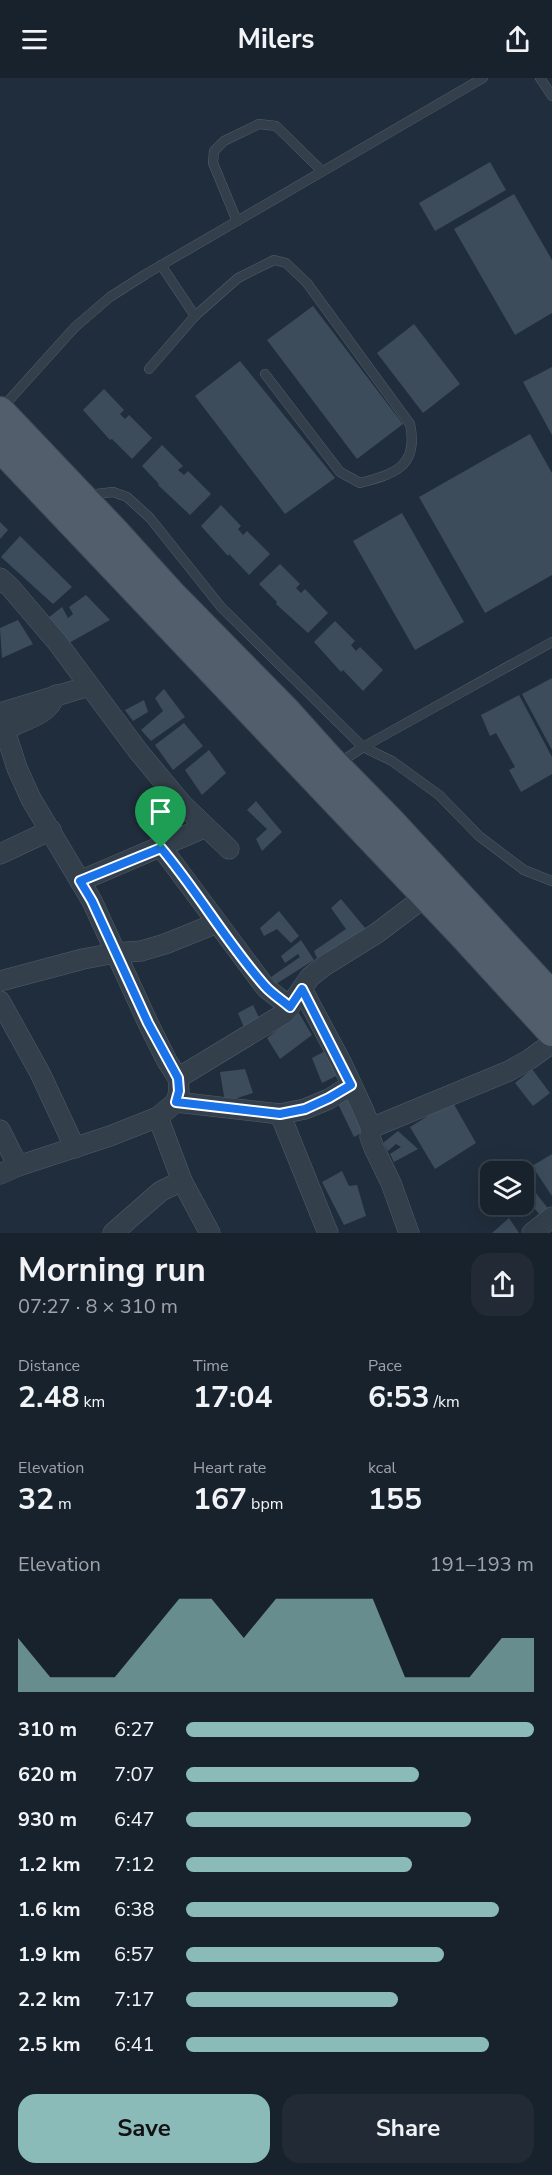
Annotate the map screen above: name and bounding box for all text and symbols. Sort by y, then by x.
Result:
text: Milers [237,21,315,58]
icon: menu [18,23,51,56]
icon: share [501,23,534,56]
pin [135,786,186,848]
icon: arrive [144,795,177,828]
map controls [480,1161,534,1215]
button: layers [480,1161,534,1215]
text: Morning run [18,1248,206,1293]
button: share [471,1253,534,1316]
text: 07:27 · 8 × 310 m [18,1293,178,1320]
text: Distance [18,1355,80,1377]
text: Time [193,1355,229,1377]
text: Pace [368,1355,402,1377]
text: 2.48 [18,1377,79,1418]
text: 17:04 [193,1377,272,1418]
text: 6:53 [368,1377,429,1418]
text: km [79,1391,105,1413]
text: /km [429,1391,460,1413]
text: Elevation [18,1457,84,1479]
text: Heart rate [193,1457,266,1479]
text: kcal [368,1457,396,1479]
text: 32 [18,1479,54,1520]
text: 167 [193,1479,247,1520]
text: 155 [368,1479,422,1520]
text: m [54,1493,72,1515]
text: bpm [247,1493,283,1515]
text: Elevation [18,1551,101,1578]
text: 191–193 m [430,1551,534,1578]
text: 310 m [18,1716,77,1743]
text: 6:27 [114,1716,155,1743]
text: 620 m [18,1761,77,1788]
text: 7:07 [114,1761,155,1788]
text: 930 m [18,1806,77,1833]
text: 6:47 [114,1806,155,1833]
text: 1.2 km [18,1851,81,1878]
text: 7:12 [114,1851,155,1878]
text: 1.6 km [18,1896,81,1923]
text: 6:38 [114,1896,155,1923]
text: 1.9 km [18,1941,81,1968]
text: 6:57 [114,1941,155,1968]
text: 2.2 km [18,1986,81,2013]
text: 7:17 [114,1986,155,2013]
text: 2.5 km [18,2031,81,2058]
text: 6:41 [114,2031,155,2058]
button: Save [18,2094,270,2163]
button: Share [282,2094,534,2163]

